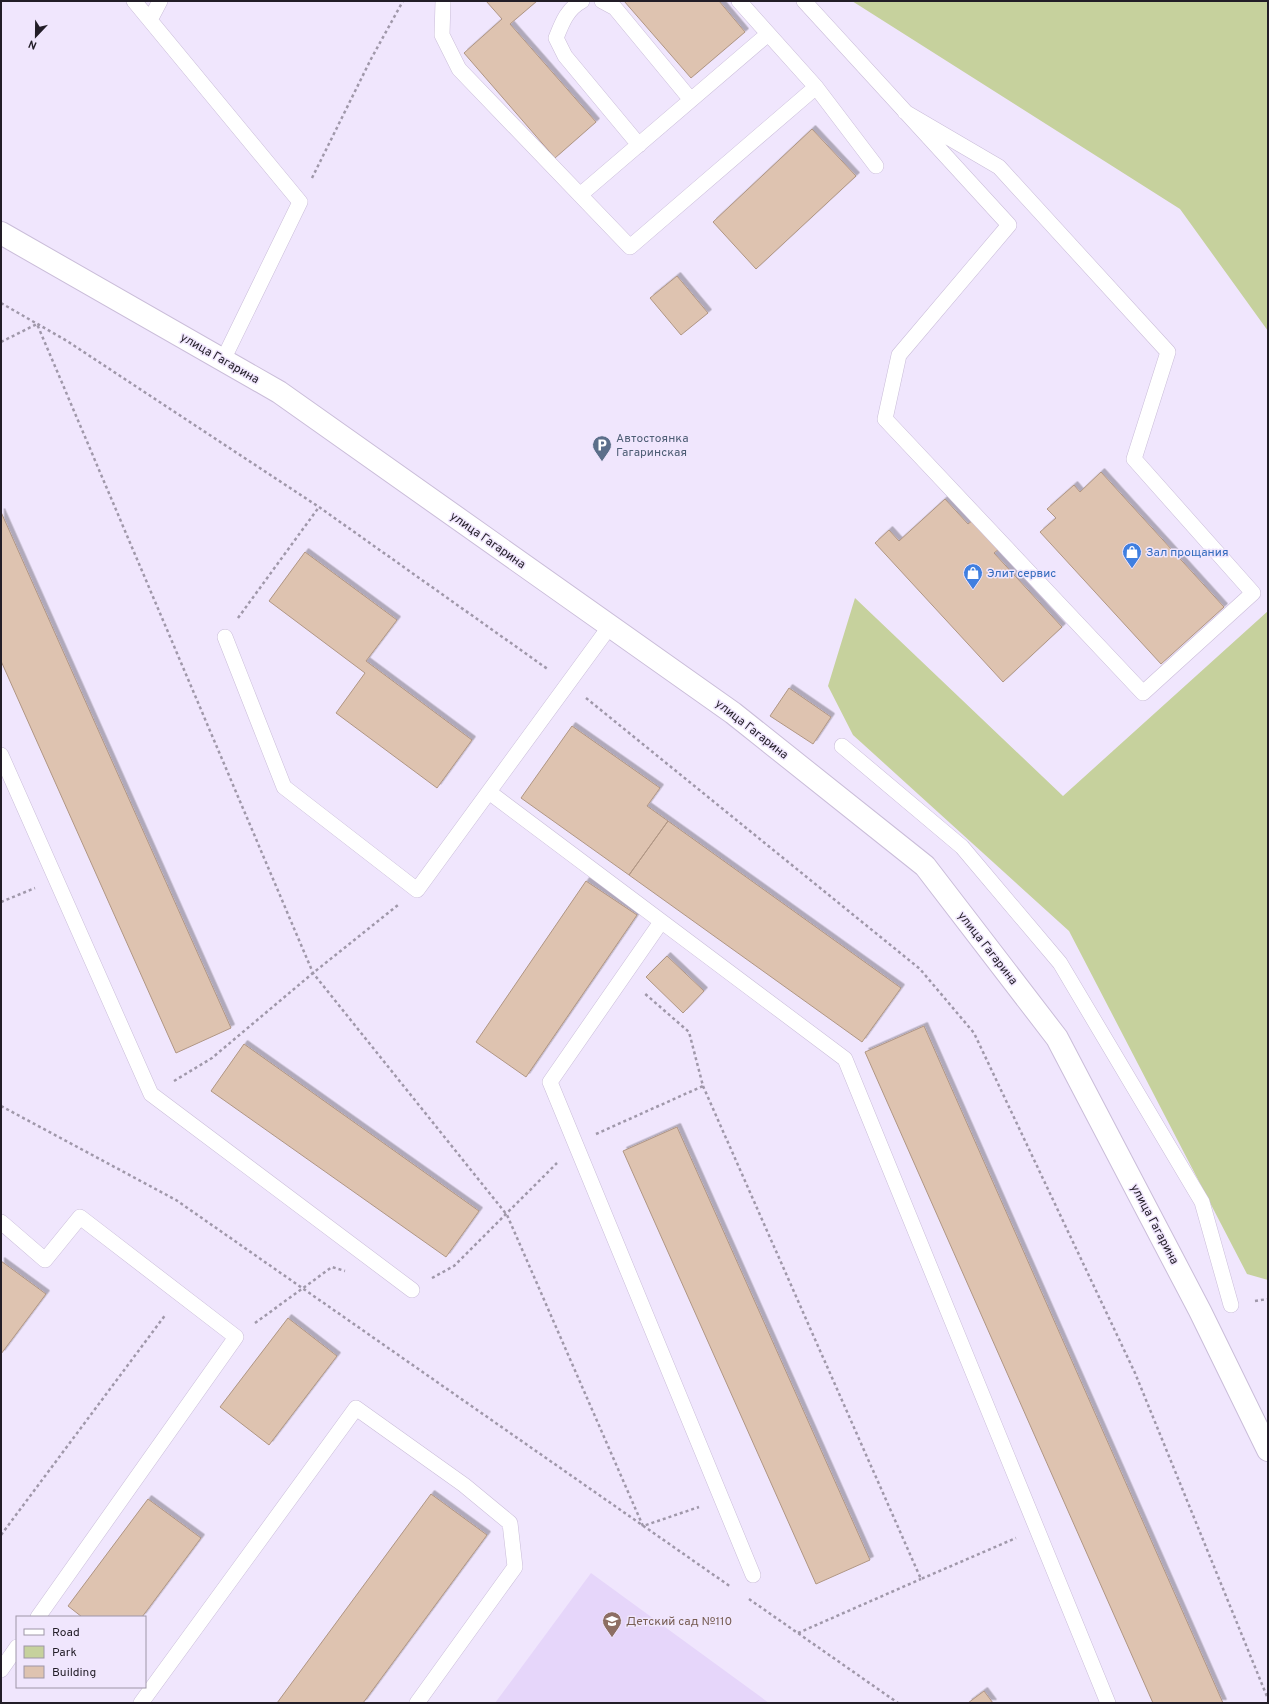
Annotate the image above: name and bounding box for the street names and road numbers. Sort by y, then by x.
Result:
street label: улица Гагарина [177,330,262,388]
street label: улица Гагарина [446,509,528,573]
street label: улица Гагарина [711,696,791,763]
street label: улица Гагарина [954,909,1021,989]
street label: улица Гагарина [1126,1181,1182,1267]

